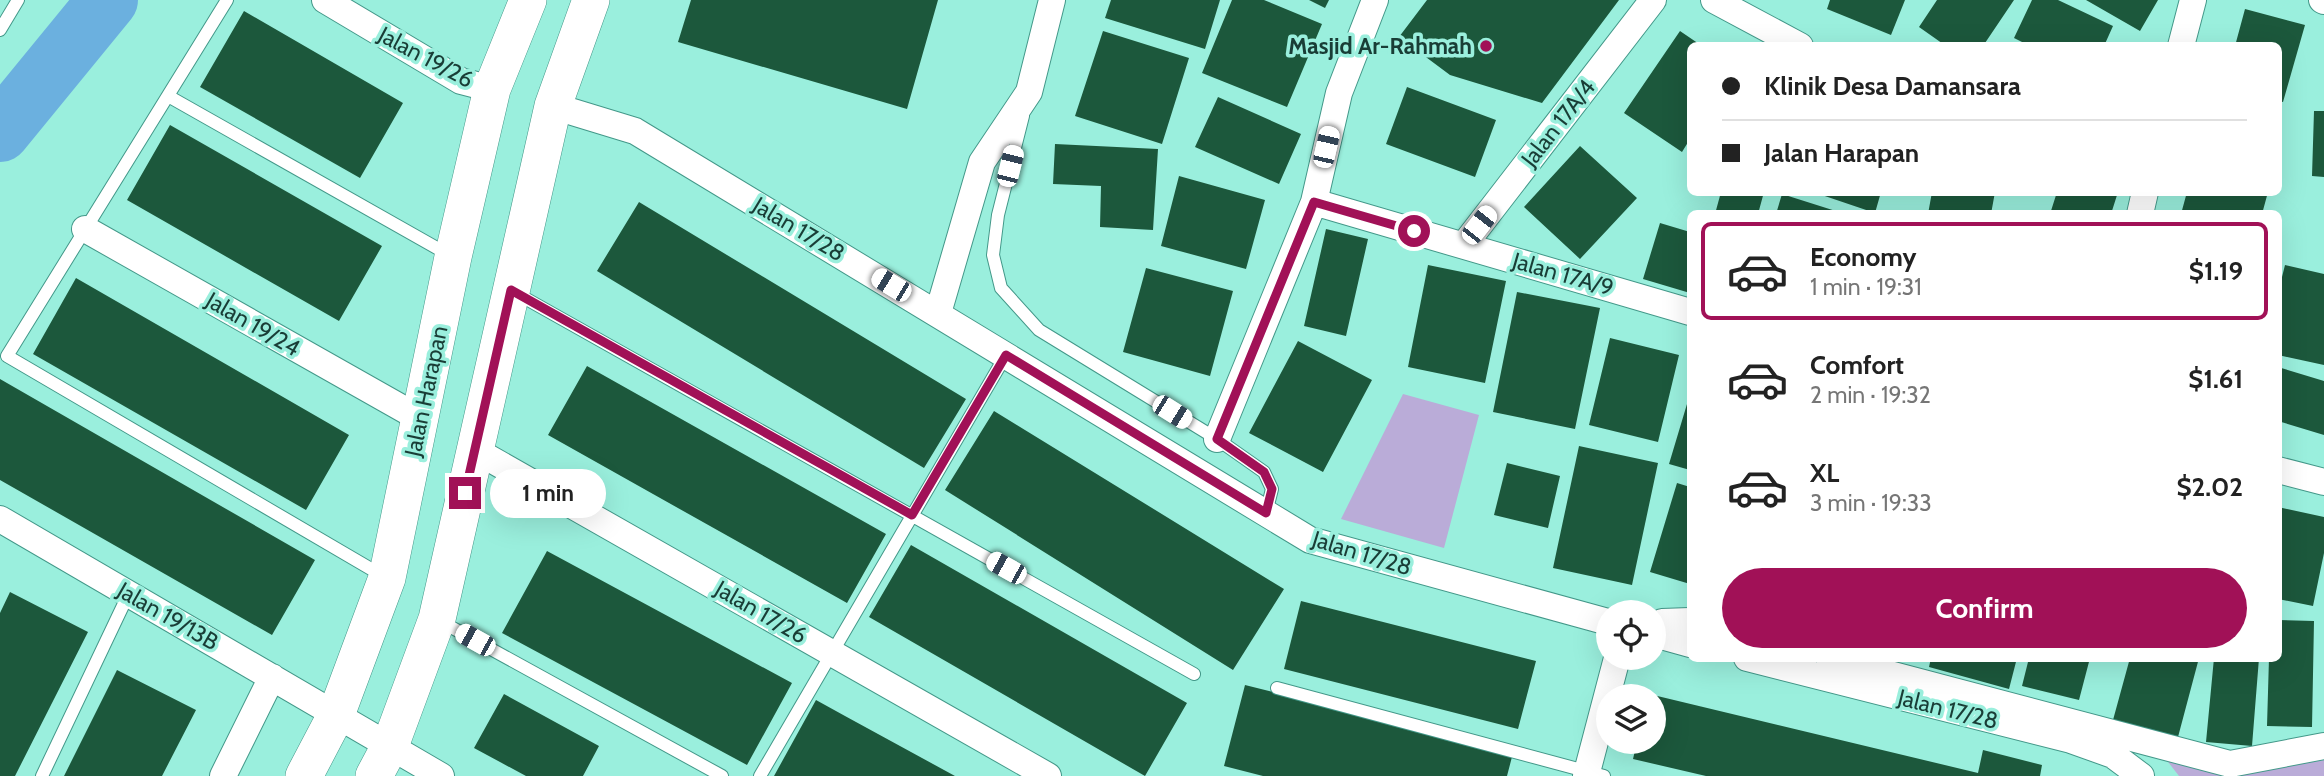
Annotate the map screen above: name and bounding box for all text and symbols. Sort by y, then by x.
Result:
street label: Jalan 19/26 [373,20,478,94]
place label: Masjid Ar-Rahmah [1288,32,1472,60]
marker: Masjid Ar-Rahmah [1478,38,1494,54]
text: Klinik Desa Damansara [1764,70,2021,102]
street label: Jalan 17A/4 [1515,74,1601,173]
car [1312,124,1341,170]
text: Jalan Harapan [1764,137,1919,169]
car [995,143,1026,189]
street label: Jalan 17/28 [747,190,850,267]
car [1458,202,1501,248]
route start [1398,215,1430,247]
icon: car [1726,240,1789,303]
text: Economy [1810,241,1916,273]
street label: Jalan 17A/9 [1508,246,1617,302]
text: $1.19 [2189,255,2243,287]
car [868,265,915,305]
text: 1 min · 19:31 [1810,273,1922,301]
street label: Jalan 19/24 [200,285,305,362]
street label: Jalan Harapan [398,323,454,460]
icon: car [1726,348,1789,411]
text: Comfort [1810,349,1904,381]
text: $1.61 [2188,363,2243,395]
text: 2 min · 19:32 [1810,381,1931,409]
car [1149,392,1196,432]
icon: car [1726,456,1789,519]
text: XL [1810,457,1839,489]
callout: 1 min [490,468,605,518]
text: $2.02 [2177,471,2243,503]
route end [449,477,481,509]
text: 1 min [522,479,574,507]
text: 3 min · 19:33 [1810,489,1932,517]
street label: Jalan 17/28 [1308,524,1415,581]
car [983,549,1030,587]
button: Confirm [1722,568,2247,648]
street label: Jalan 17/26 [709,574,812,649]
street label: Jalan 19/13B [112,575,224,656]
map controls [1596,600,1666,754]
button: locate [1596,600,1666,670]
car [452,621,499,659]
street label: Jalan 17/28 [1894,683,2001,735]
button: layers [1596,684,1666,754]

